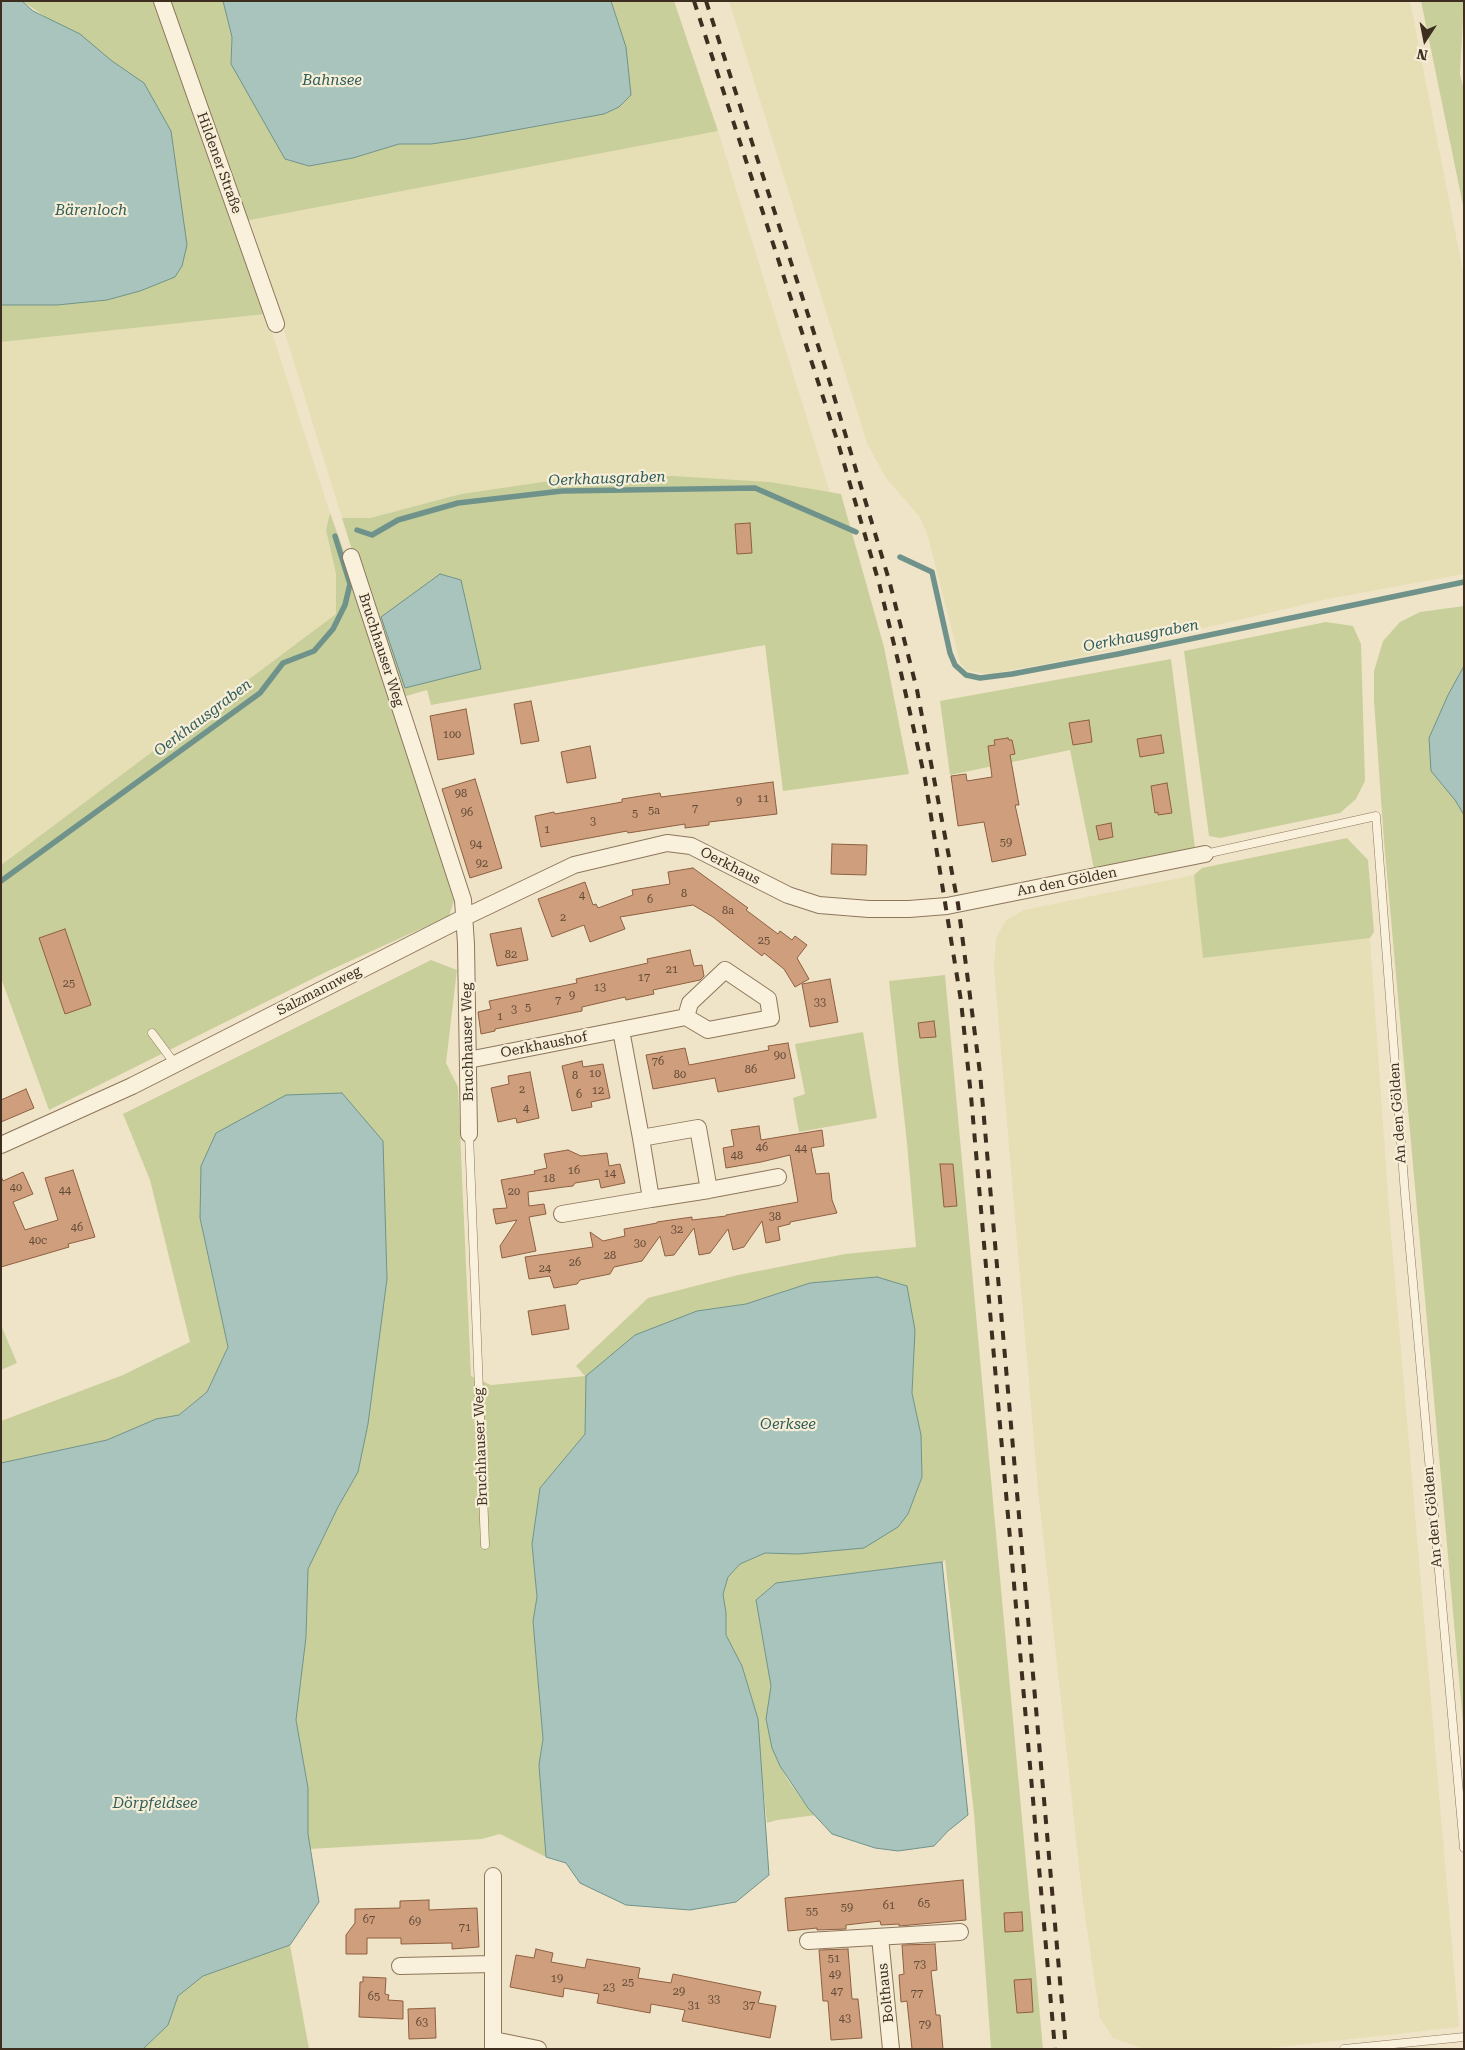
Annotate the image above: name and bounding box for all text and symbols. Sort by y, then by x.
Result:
north arrow [1400,15,1450,65]
text: N [1415,46,1429,64]
water label: Bahnsee [302,72,362,90]
street label: Hildener Straße [193,110,245,216]
water label: Bärenloch [55,202,127,220]
water label: Oerkhausgraben [548,468,666,490]
street label: Bruchhauser Weg [355,591,407,709]
water label: Oerkhausgraben [1082,616,1200,656]
water label: Oerkhausgraben [151,676,255,760]
house number: 100 [443,728,461,742]
house number: 98 [455,787,467,801]
house number: 11 [757,792,769,806]
house number: 9 [736,795,742,809]
house number: 7 [692,802,698,816]
house number: 5a [648,804,660,818]
house number: 96 [461,806,473,820]
house number: 5 [632,807,638,821]
house number: 3 [590,815,596,829]
house number: 1 [544,823,550,837]
house number: 59 [1000,836,1012,850]
house number: 94 [470,838,482,852]
street label: Oerkhaus [697,844,763,888]
house number: 92 [476,857,488,871]
street label: An den Gölden [1016,864,1118,900]
house number: 8 [681,887,687,901]
house number: 4 [579,889,585,903]
house number: 6 [647,893,653,907]
house number: 8a [722,904,734,918]
house number: 2 [560,911,566,925]
house number: 25 [758,934,770,948]
house number: 82 [505,948,517,962]
street label: Salzmannweg [274,963,364,1019]
house number: 21 [666,963,678,977]
house number: 17 [638,971,650,985]
house number: 25 [63,977,75,991]
house number: 13 [594,981,606,995]
street label: Bruchhauser Weg [459,983,477,1101]
house number: 9 [569,989,575,1003]
house number: 7 [555,994,561,1008]
house number: 33 [814,996,826,1010]
house number: 5 [525,1001,531,1015]
house number: 3 [511,1003,517,1017]
house number: 1 [497,1010,503,1024]
street label: Oerkhaushof [499,1028,589,1062]
house number: 90 [774,1049,786,1063]
house number: 76 [652,1055,664,1069]
street label: An den Gölden [1386,1062,1410,1164]
house number: 86 [745,1063,757,1077]
house number: 10 [589,1067,601,1081]
house number: 80 [674,1068,686,1082]
house number: 8 [572,1069,578,1083]
house number: 2 [519,1083,525,1097]
house number: 12 [592,1084,604,1098]
house number: 6 [576,1088,582,1102]
house number: 4 [523,1102,529,1116]
house number: 46 [756,1141,768,1155]
house number: 44 [795,1142,807,1156]
house number: 48 [731,1149,743,1163]
house number: 16 [568,1164,580,1178]
house number: 14 [604,1167,616,1181]
house number: 18 [543,1172,555,1186]
house number: 40 [10,1181,22,1195]
house number: 44 [59,1184,71,1198]
house number: 20 [508,1185,520,1199]
house number: 38 [769,1210,781,1224]
house number: 46 [71,1221,83,1235]
house number: 32 [671,1223,683,1237]
house number: 40c [29,1234,47,1248]
house number: 30 [634,1237,646,1251]
house number: 28 [604,1249,616,1263]
house number: 26 [569,1256,581,1270]
house number: 24 [539,1262,551,1276]
street label: Bruchhauser Weg [471,1387,491,1507]
water label: Oerksee [760,1416,816,1434]
street label: An den Gölden [1420,1466,1446,1568]
water label: Dörpfeldsee [112,1795,198,1813]
house number: 65 [918,1897,930,1911]
house number: 61 [883,1899,895,1913]
house number: 59 [841,1901,853,1915]
house number: 55 [806,1905,818,1919]
house number: 67 [363,1913,375,1927]
house number: 69 [409,1915,421,1929]
house number: 71 [459,1921,471,1935]
house number: 51 [828,1952,840,1966]
house number: 73 [914,1958,926,1972]
street label: Bolthaus [875,1963,897,2023]
house number: 49 [829,1968,841,1982]
house number: 19 [551,1972,563,1986]
house number: 25 [622,1976,634,1990]
house number: 23 [603,1981,615,1995]
house number: 29 [673,1985,685,1999]
house number: 47 [831,1985,843,1999]
house number: 77 [911,1987,923,2001]
house number: 65 [368,1990,380,2004]
house number: 33 [708,1993,720,2007]
house number: 31 [688,1999,700,2013]
house number: 37 [743,1999,755,2013]
house number: 43 [839,2012,851,2026]
house number: 63 [416,2016,428,2030]
house number: 79 [919,2018,931,2032]

